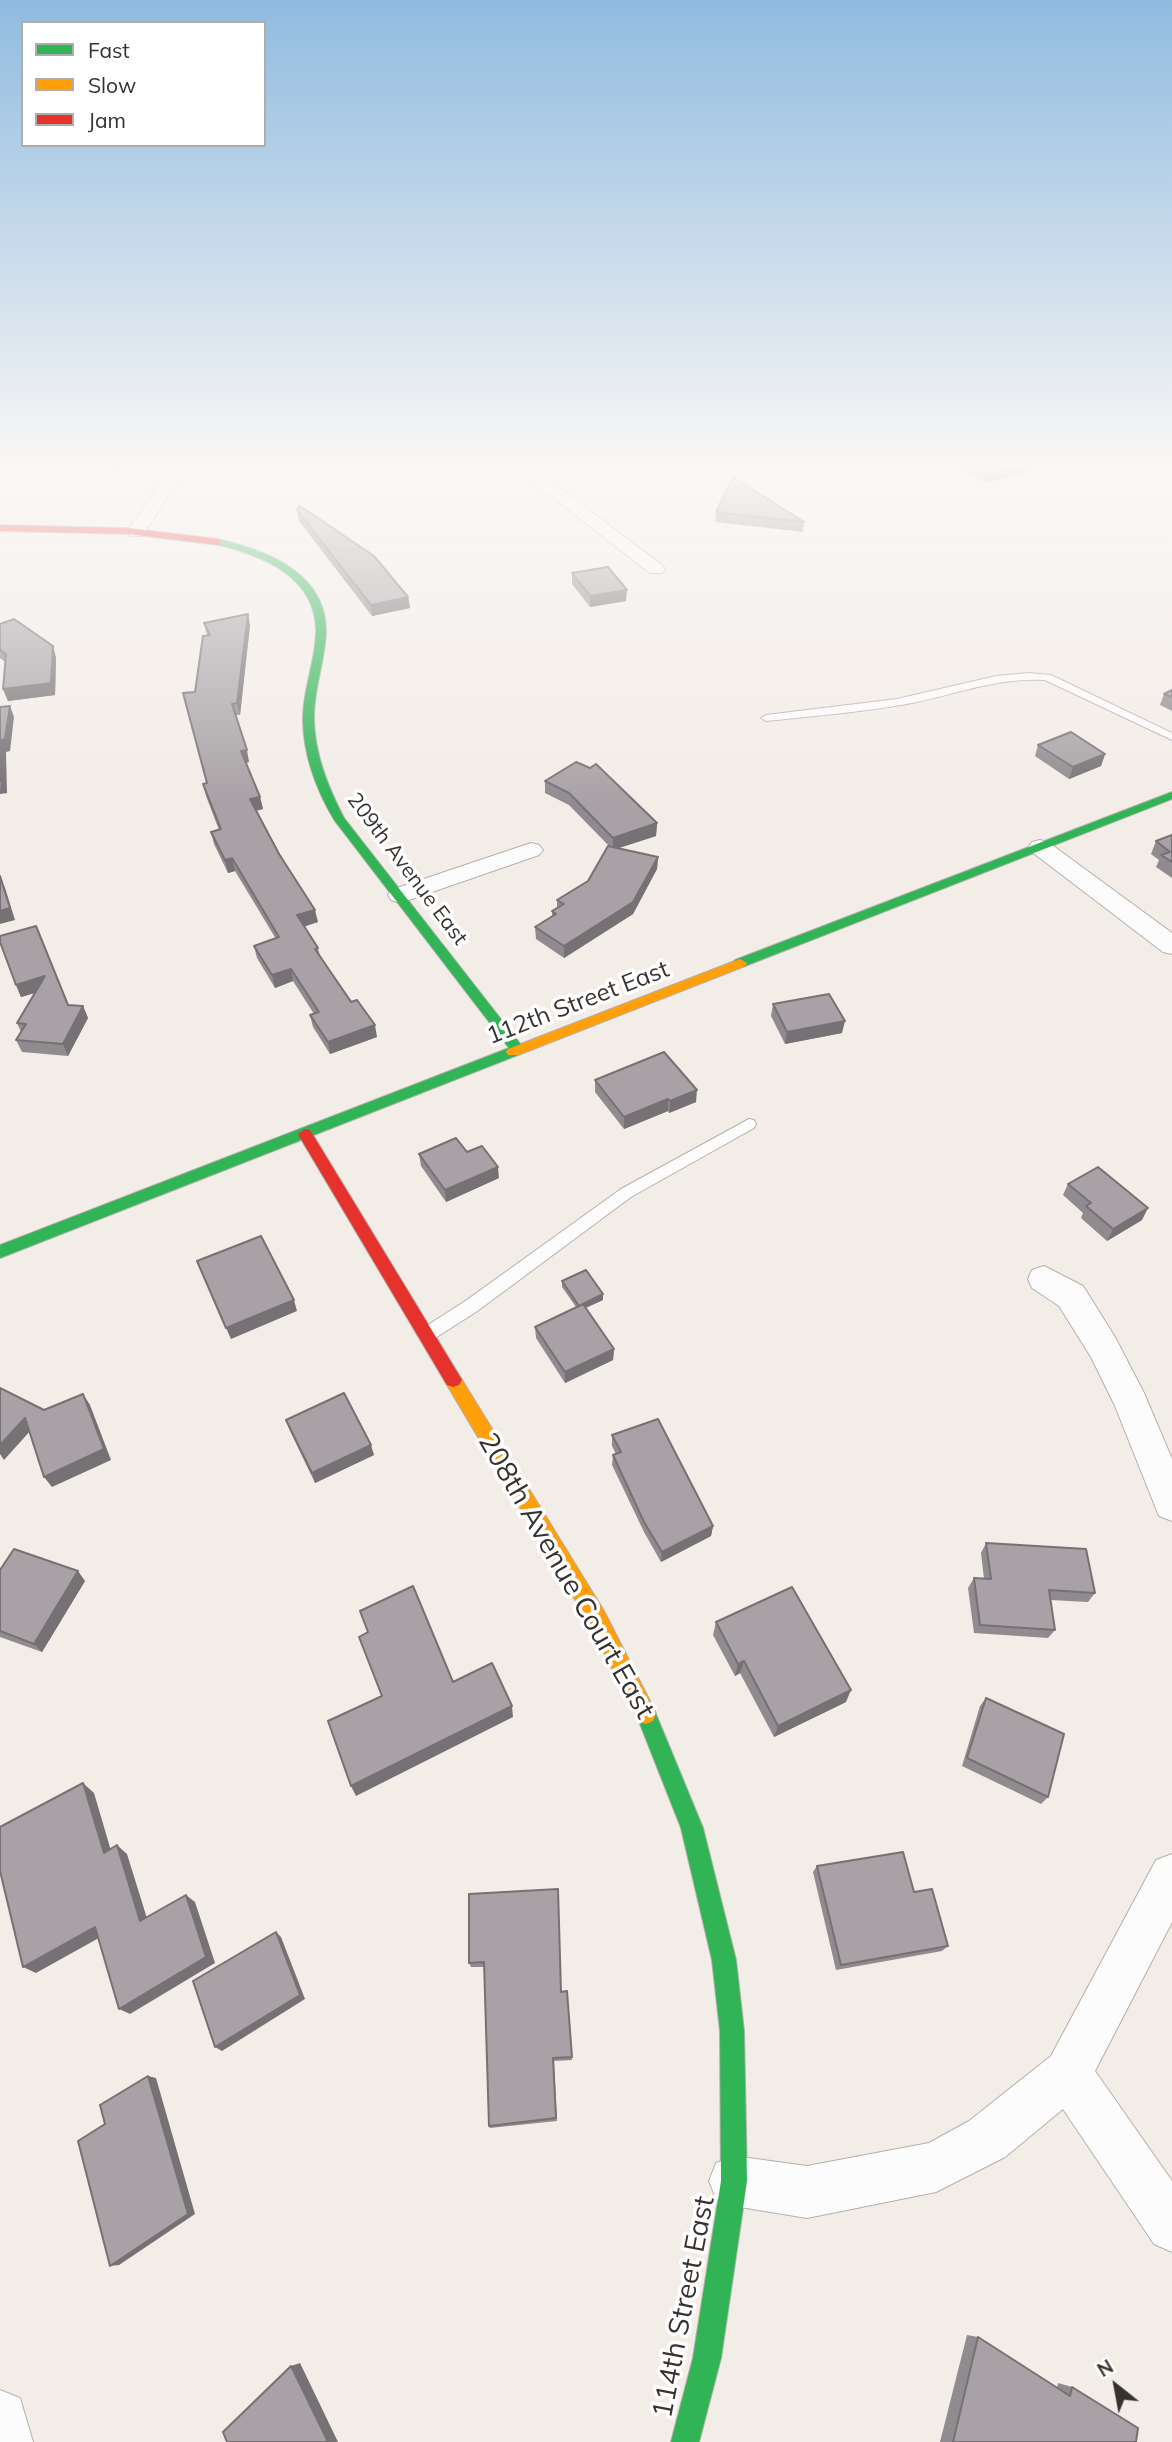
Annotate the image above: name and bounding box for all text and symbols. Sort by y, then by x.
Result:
legend [21,21,266,147]
text: Fast [88,37,130,63]
text: Slow [88,72,136,98]
text: Jam [88,107,126,133]
street label: 209th Avenue East [342,788,472,950]
street label: 112th Street East [483,955,673,1051]
street label: 208th Avenue Court East [471,1427,661,1725]
street label: 114th Street East [646,2193,722,2421]
north arrow [1081,2351,1151,2421]
text: N [1093,2354,1118,2382]

